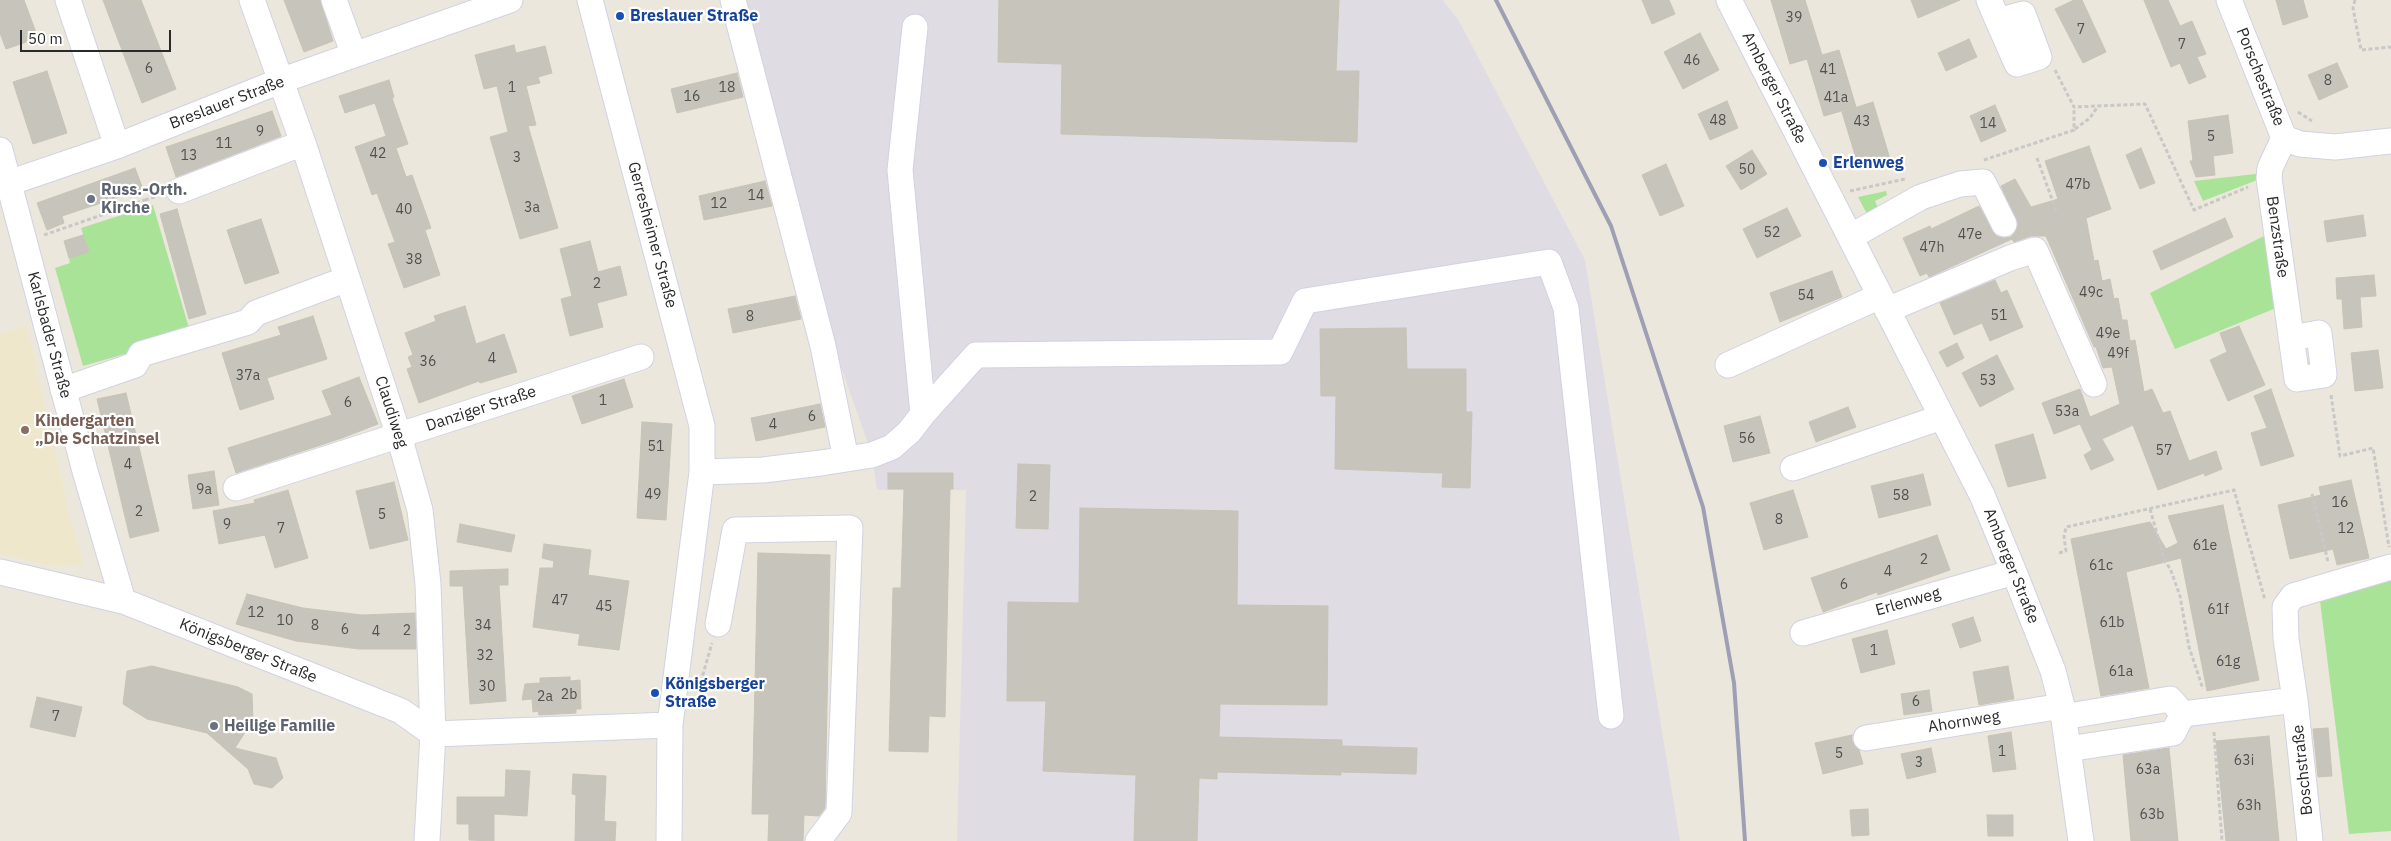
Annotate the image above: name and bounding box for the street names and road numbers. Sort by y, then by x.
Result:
street label: Porschestraße [2232,25,2288,129]
street label: Amberger Straße [1738,29,1810,147]
street label: Breslauer Straße [167,72,287,134]
street label: Gerresheimer Straße [623,160,681,310]
street label: Benzstraße [2262,195,2292,279]
street label: Karlsbader Straße [23,270,75,400]
street label: Claudiweg [370,374,412,450]
street label: Danziger Straße [423,382,539,436]
street label: Amberger Straße [1979,505,2043,627]
street label: Erlenweg [1873,584,1943,620]
street label: Königsberger Straße [176,615,320,687]
street label: Ahornweg [1927,707,2001,737]
street label: Boschstraße [2289,724,2317,816]

